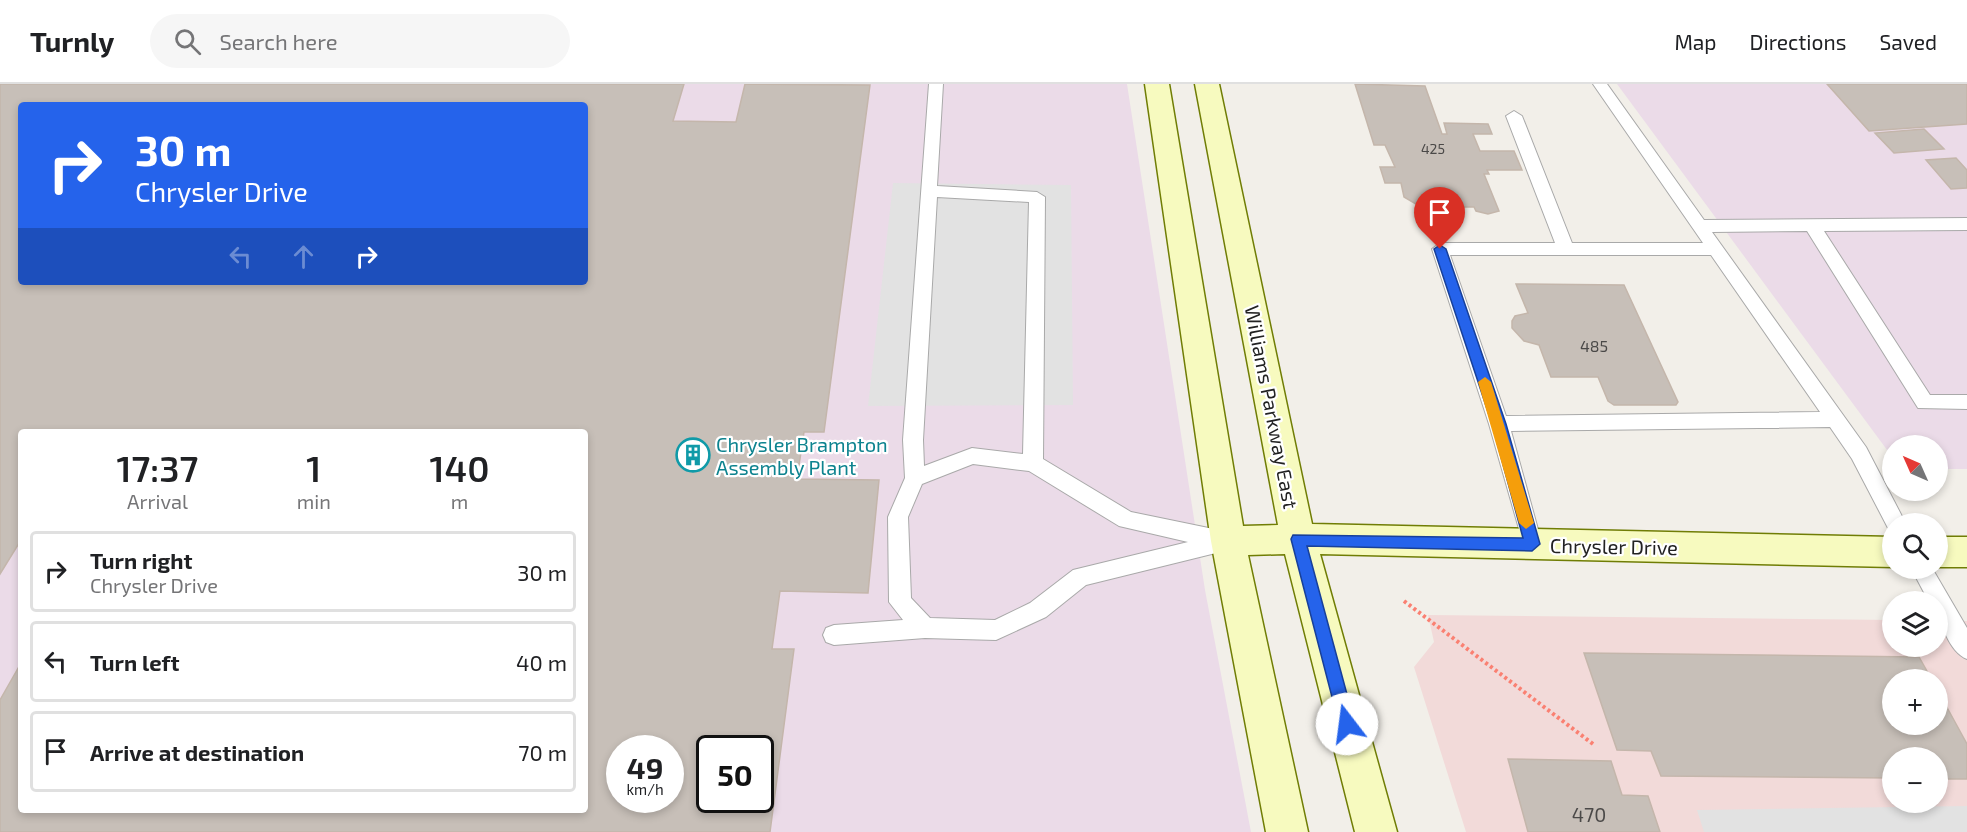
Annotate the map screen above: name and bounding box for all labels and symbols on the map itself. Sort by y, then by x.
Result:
house number: 425 [1421,140,1445,157]
pin [1414,187,1465,249]
street label: Williams Parkway East [1240,303,1304,511]
house number: 485 [1580,336,1608,355]
place label: Chrysler Brampton Assembly Plant [716,432,888,479]
north arrow [1882,435,1948,501]
building icon: Chrysler Brampton Assembly Plant [675,437,711,473]
street label: Chrysler Drive [1550,533,1678,559]
position arrow [1315,692,1379,756]
speed limit sign: 50 [696,735,774,813]
house number: 470 [1572,802,1606,826]

